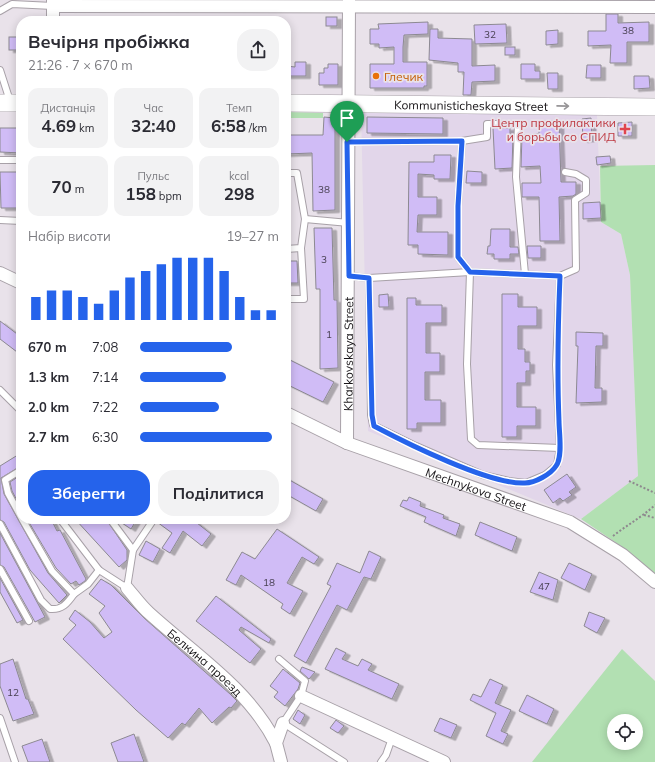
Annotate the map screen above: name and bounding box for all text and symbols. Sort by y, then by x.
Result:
house number: 38 [622,24,634,37]
house number: 32 [484,28,496,41]
button: share [237,29,279,71]
text: Вечірня пробіжка [28,30,190,53]
text: 21:26 · 7 × 670 m [28,57,133,73]
place label: Глечик [384,69,424,84]
marker: Глечик [371,71,381,81]
street label: Kommunisticheskaya Street [394,97,548,113]
text: Дистанція [40,101,95,115]
text: Час [144,101,163,115]
text: Темп [226,101,252,115]
pin [330,101,364,142]
one-way arrow [556,102,569,110]
icon: arrive [336,107,358,129]
text: 4.69 [41,115,76,136]
text: 32:40 [131,115,176,136]
text: 6:58 [211,115,246,136]
place label: Центр профилактики и борьбы со СПИД [491,115,616,144]
text: km [76,121,94,135]
text: /km [246,121,267,135]
marker: Центр профилактики и борьбы со СПИД [619,123,631,135]
text: Пульс [137,169,170,183]
text: kcal [229,169,249,183]
text: 70 [51,176,72,197]
text: m [72,182,84,196]
text: 158 [125,183,156,204]
text: 298 [224,183,254,204]
house number: 38 [318,183,330,196]
text: bpm [156,189,182,203]
text: Набір висоти [28,228,111,244]
text: 19–27 m [226,228,279,244]
house number: 3 [321,253,327,266]
street label: Kharkovskaya Street [340,297,356,411]
house number: 1 [326,328,332,341]
text: 670 m [28,339,67,355]
text: 7:08 [92,339,118,355]
text: 1.3 km [28,369,69,385]
text: 7:14 [92,369,118,385]
text: 2.0 km [28,399,69,415]
text: 7:22 [92,399,118,415]
text: 2.7 km [28,429,69,445]
text: 6:30 [92,429,118,445]
street label: Mechnykova Street [424,464,529,513]
button: Зберегти [28,470,150,516]
button: Поділитися [158,470,279,516]
house number: 18 [263,576,275,589]
house number: 47 [538,580,550,593]
street label: Белкина проезд [165,625,246,699]
house number: 12 [7,686,19,699]
map controls [607,714,643,750]
button: locate [607,714,643,750]

